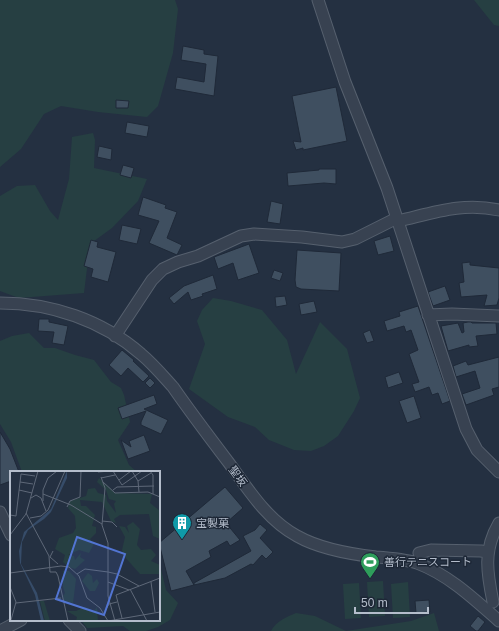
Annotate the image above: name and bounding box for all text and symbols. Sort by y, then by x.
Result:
street label: 聖坂 [227,464,249,488]
inset map [10,471,160,621]
building icon: 宝製菓 [171,512,193,540]
place label: 宝製菓 [196,517,229,529]
sports icon: 善行テニスコート [359,551,381,579]
place label: 善行テニスコート [384,556,472,568]
scale bar [355,589,428,615]
text: 50 m [361,596,388,610]

